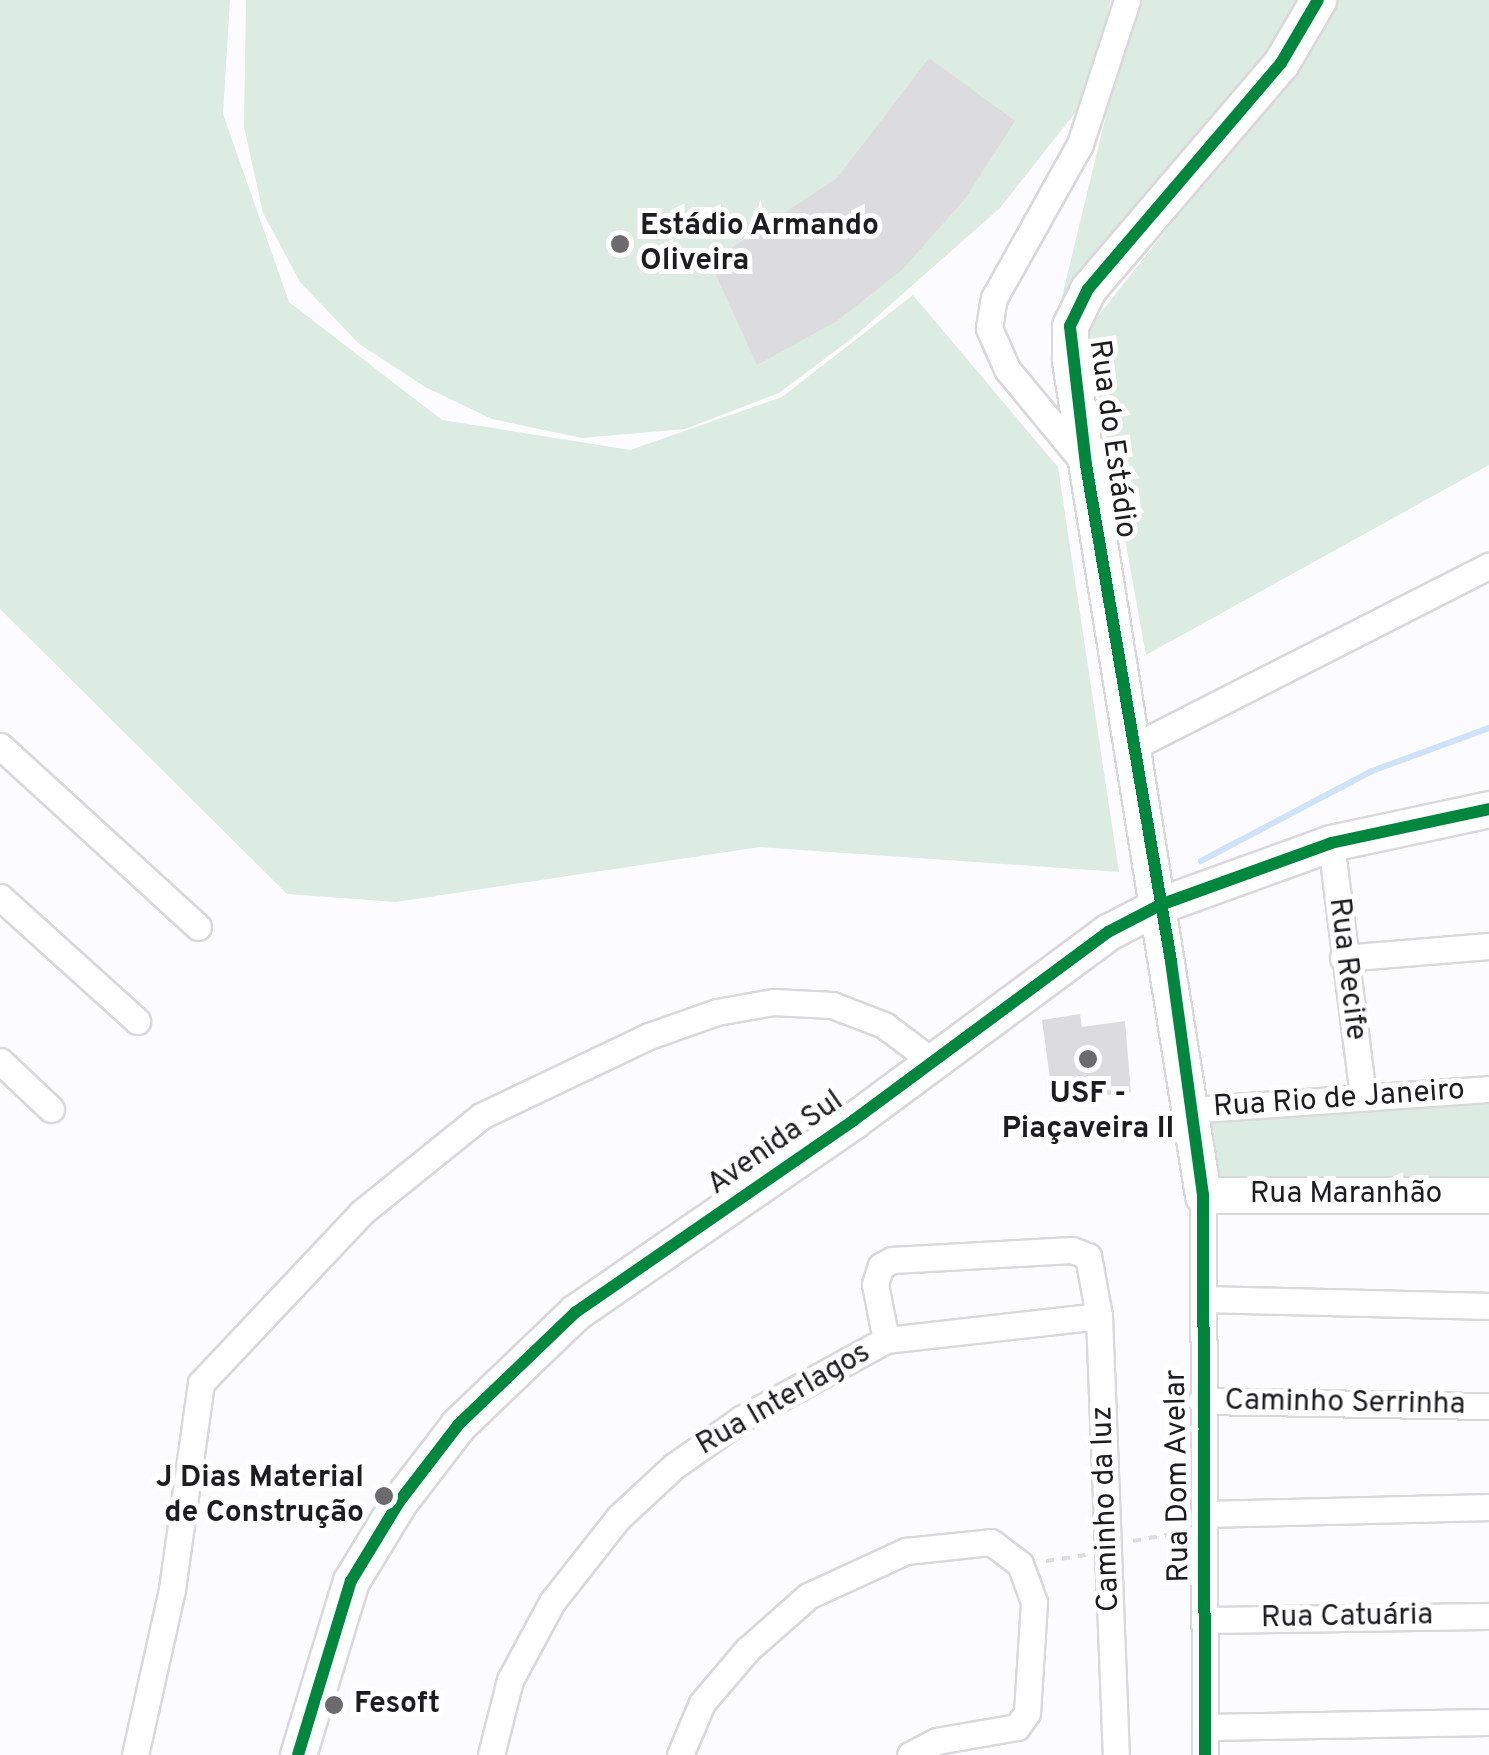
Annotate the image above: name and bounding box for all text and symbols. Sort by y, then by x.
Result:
place label: Estádio Armando Oliveira [640,209,880,280]
marker: Estádio Armando Oliveira [609,233,631,255]
street label: Rua do Estádio [1079,338,1143,540]
street label: Rua Recife [1319,896,1373,1042]
marker: USF - Piaçaveira II [1075,1046,1101,1072]
street label: Rua Rio de Janeiro [1212,1073,1466,1127]
place label: USF - Piaçaveira II [1002,1077,1174,1148]
street label: Avenida Sul [701,1084,851,1204]
street label: Rua Maranhão [1250,1177,1442,1213]
street label: Rua Interlagos [691,1336,877,1464]
street label: Rua Dom Avelar [1159,1368,1199,1584]
street label: Caminho Serrinha [1224,1384,1466,1424]
street label: Caminho da luz [1085,1405,1129,1613]
place label: J Dias Material de Construção [156,1461,364,1532]
marker: J Dias Material de Construção [373,1485,395,1507]
street label: Rua Catuária [1261,1598,1433,1638]
place label: Fesoft [354,1687,440,1723]
marker: Fesoft [323,1694,345,1716]

